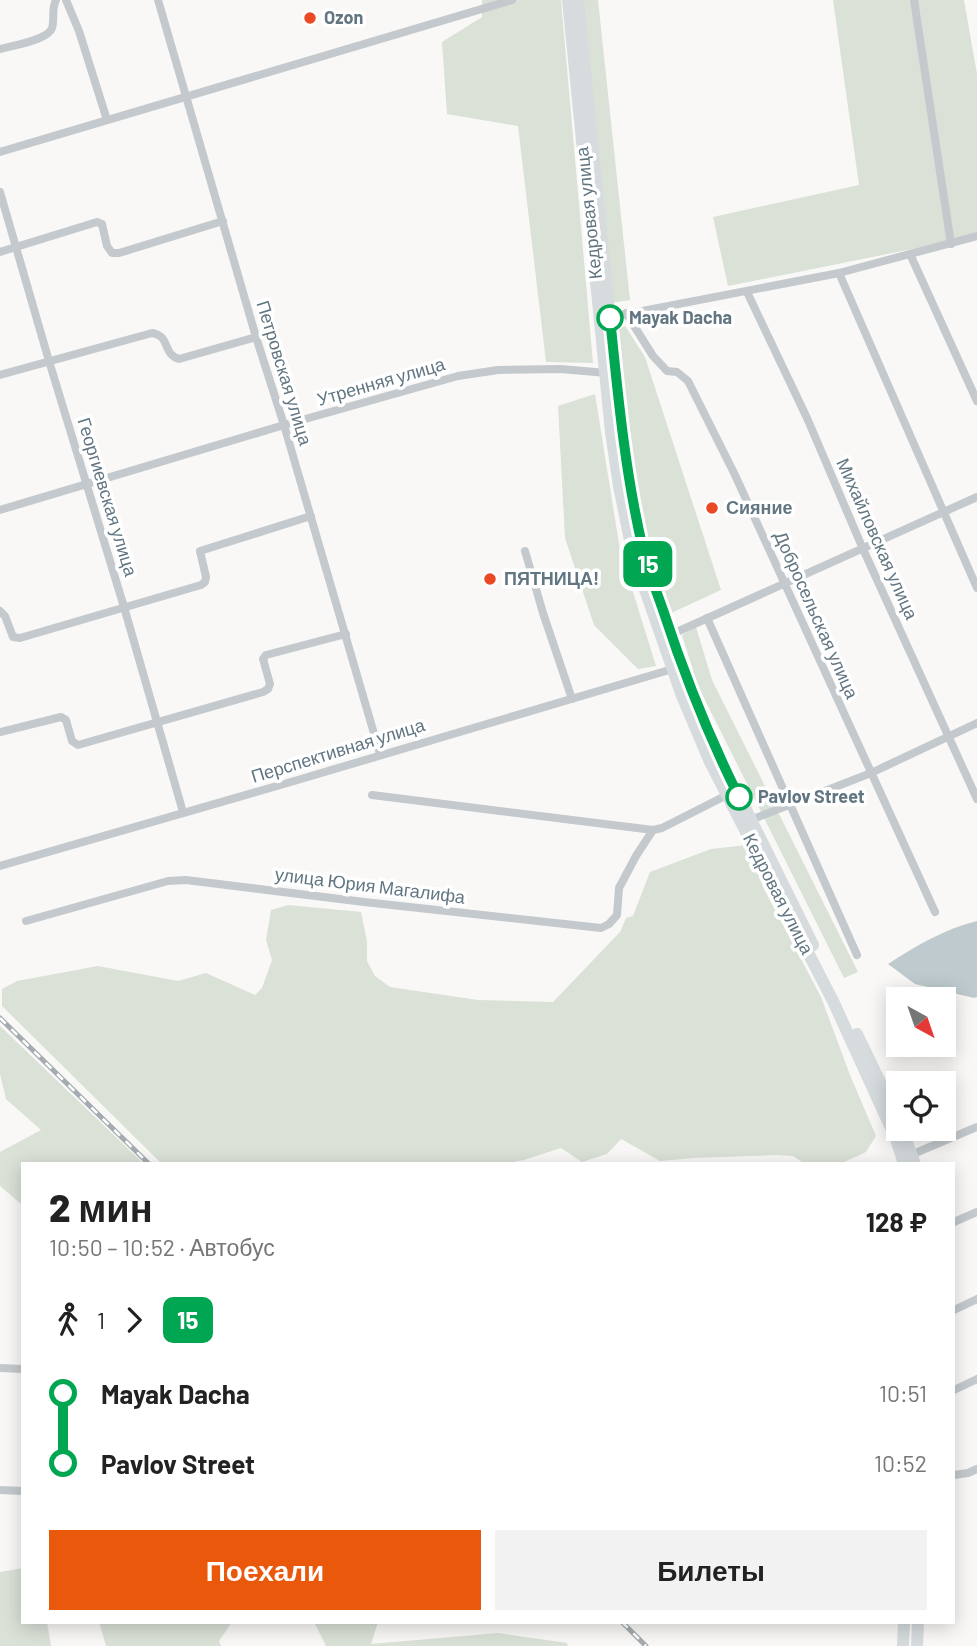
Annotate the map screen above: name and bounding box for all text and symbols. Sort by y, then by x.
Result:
place label: Ozon [324,6,363,28]
marker: Ozon [302,10,318,26]
street label: Кедровая улица [570,145,606,280]
street label: Петровская улица [252,298,318,449]
marker: Mayak Dacha [597,305,623,331]
place label: Mayak Dacha [629,306,732,328]
street label: Утренняя улица [314,352,448,410]
street label: Георгиевская улица [73,415,143,580]
street label: Михайловская улица [832,455,924,623]
place label: Сияние [726,496,793,518]
marker: Сияние [704,500,720,516]
street label: Добросельская улица [770,527,864,703]
line badge: 15 [616,541,680,587]
text: 15 [637,549,659,578]
place label: ПЯТНИЦА! [504,567,599,589]
marker: ПЯТНИЦА! [482,571,498,587]
street label: Перспективная улица [248,713,428,787]
marker: Pavlov Street [726,784,752,810]
place label: Pavlov Street [758,785,865,807]
street label: Кедровая улица [739,829,819,959]
street label: улица Юрия Магалифа [274,862,467,908]
north arrow [886,987,956,1057]
map controls [886,987,956,1141]
button: locate [886,1071,956,1141]
text: 2 мин [49,1184,153,1230]
text: 128 ₽ [866,1206,927,1237]
text: 10:50 – 10:52 · Автобус [49,1233,275,1261]
icon: walk [49,1301,87,1339]
icon: forward [115,1301,153,1339]
text: 15 [177,1305,199,1334]
text: 1 [97,1306,105,1334]
text: Mayak Dacha [101,1378,250,1409]
text: 10:51 [879,1379,927,1407]
text: Pavlov Street [101,1448,255,1479]
text: 10:52 [874,1449,927,1477]
button: Поехали [49,1530,481,1610]
button: Билеты [495,1530,927,1610]

